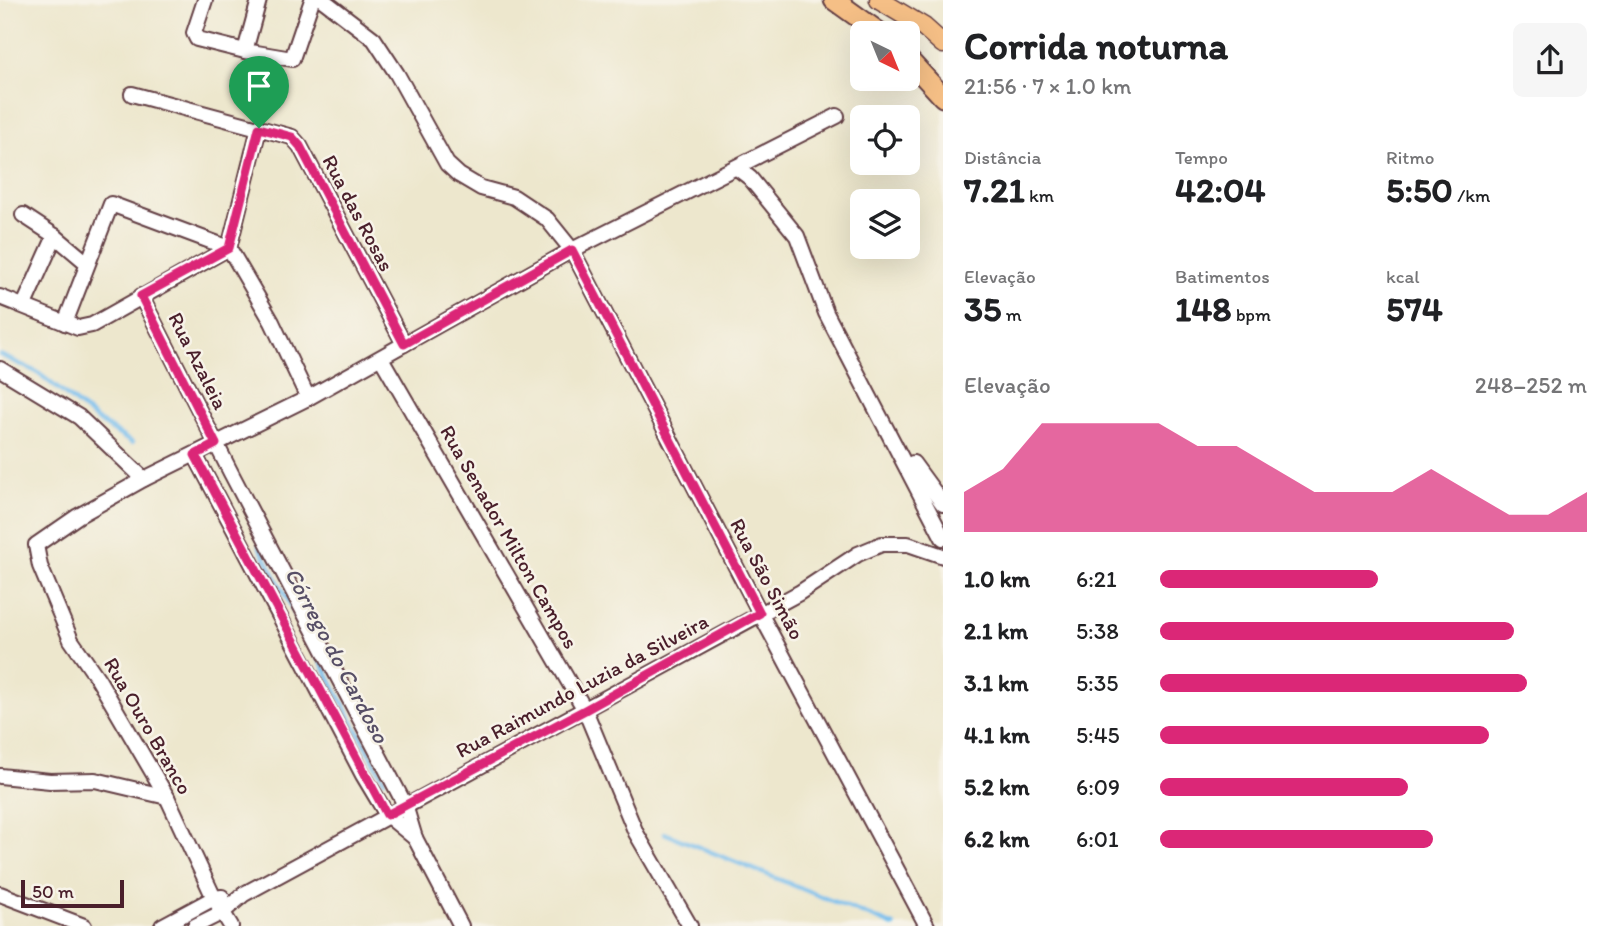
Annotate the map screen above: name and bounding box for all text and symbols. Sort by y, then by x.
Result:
north arrow [850,21,920,91]
map controls [850,21,920,259]
text: Corrida noturna [964,23,1228,69]
button: share [1513,23,1587,97]
pin [229,56,289,128]
icon: arrive [240,67,278,105]
text: 21:56 · 7 × 1.0 km [964,72,1132,100]
button: locate [850,105,920,175]
text: Distância [964,146,1041,169]
text: Tempo [1175,146,1228,169]
text: Ritmo [1386,146,1434,169]
street label: Rua das Rosas [317,150,400,275]
text: 7.21 [964,169,1025,211]
text: 42:04 [1175,169,1266,211]
text: 5:50 [1386,169,1453,211]
text: km [1025,184,1054,207]
text: /km [1453,184,1490,207]
button: layers [850,189,920,259]
text: Elevação [964,265,1036,288]
text: Batimentos [1175,265,1270,288]
text: kcal [1386,265,1420,288]
text: 35 [964,288,1001,330]
text: 148 [1175,288,1231,330]
text: 574 [1386,288,1443,330]
text: m [1001,303,1022,326]
text: bpm [1231,303,1271,326]
street label: Rua Azaleia [163,308,234,414]
text: Elevação [964,371,1051,399]
text: 248–252 m [1475,371,1587,399]
street label: Rua Senador Milton Campos [435,420,584,653]
street label: Rua São Simão [725,514,810,644]
water label: Córrego do Cardoso [279,562,396,749]
text: 1.0 km [964,565,1030,593]
text: 6:21 [1076,565,1117,593]
street label: Rua Raimundo Luzia da Silveira [451,608,712,763]
text: 2.1 km [964,617,1028,645]
text: 5:38 [1076,617,1119,645]
street label: Rua Ouro Branco [99,653,198,799]
text: 3.1 km [964,669,1028,697]
text: 5:35 [1076,669,1118,697]
text: 4.1 km [964,721,1030,749]
text: 5:45 [1076,721,1120,749]
text: 5.2 km [964,773,1029,801]
text: 6:09 [1076,773,1120,801]
text: 6.2 km [964,825,1030,853]
text: 6:01 [1076,825,1119,853]
scale bar [21,877,124,909]
text: 50 m [32,880,74,903]

